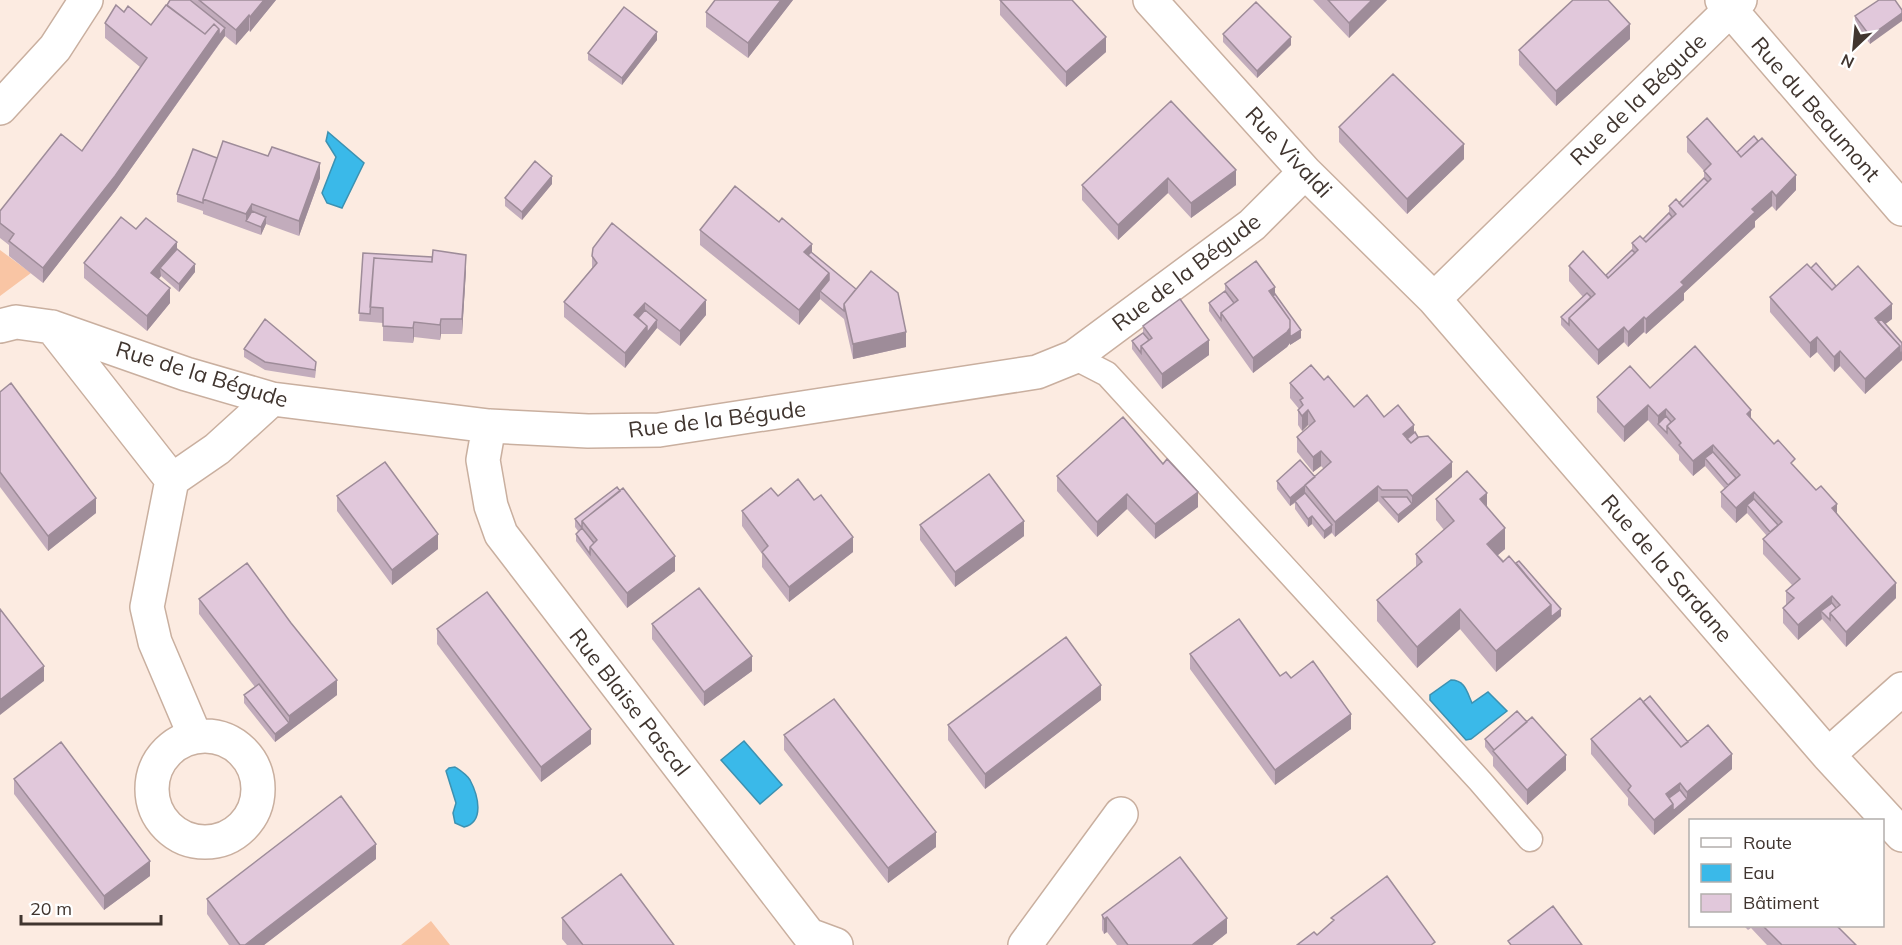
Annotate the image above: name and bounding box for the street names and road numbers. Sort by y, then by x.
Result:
street label: Rue de la Bégude [1564,27,1712,171]
street label: Rue du Beaumont [1746,31,1887,187]
street label: Rue Vivaldi [1240,101,1338,203]
street label: Rue de la Bégude [1106,207,1266,337]
street label: Rue de la Bégude [112,334,292,414]
street label: Rue de la Bégude [627,394,807,444]
street label: Rue de la Sardane [1595,488,1739,648]
street label: Rue Blaise Pascal [564,622,696,782]

